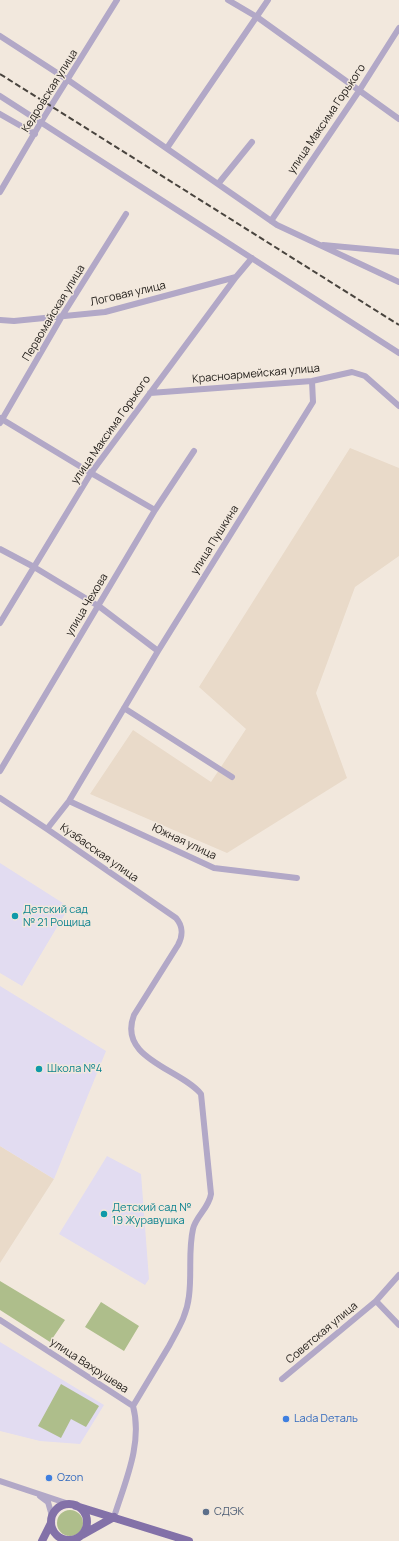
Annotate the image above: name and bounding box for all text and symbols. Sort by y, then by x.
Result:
street label: Кедровская улица [19,47,81,135]
street label: улица Максима Горького [285,62,369,176]
street label: Первомайская улица [20,262,88,364]
street label: Логовая улица [89,279,167,309]
street label: Красноармейская улица [192,362,320,386]
street label: улица Максима Горького [68,373,154,487]
street label: улица Пушкина [188,503,242,577]
street label: улица Чехова [63,571,111,639]
street label: Кузбасская улица [57,821,141,885]
street label: Южная улица [150,821,218,863]
place label: Детский сад № 21 Рощица [23,903,91,929]
marker: Детский сад № 21 Рощица [10,911,20,921]
place label: Школа №4 [47,1062,102,1076]
marker: Школа №4 [34,1064,44,1074]
place label: Детский сад № 19 Журавушка [112,1201,191,1227]
marker: Детский сад № 19 Журавушка [99,1209,109,1219]
street label: Советская улица [284,1299,360,1367]
street label: улица Вахрушева [47,1336,131,1396]
place label: Lada Dеталь [294,1412,358,1426]
marker: Lada Dеталь [281,1414,291,1424]
place label: Ozon [57,1471,83,1485]
marker: Ozon [44,1473,54,1483]
place label: СДЭК [214,1505,244,1519]
marker: СДЭК [201,1507,211,1517]

